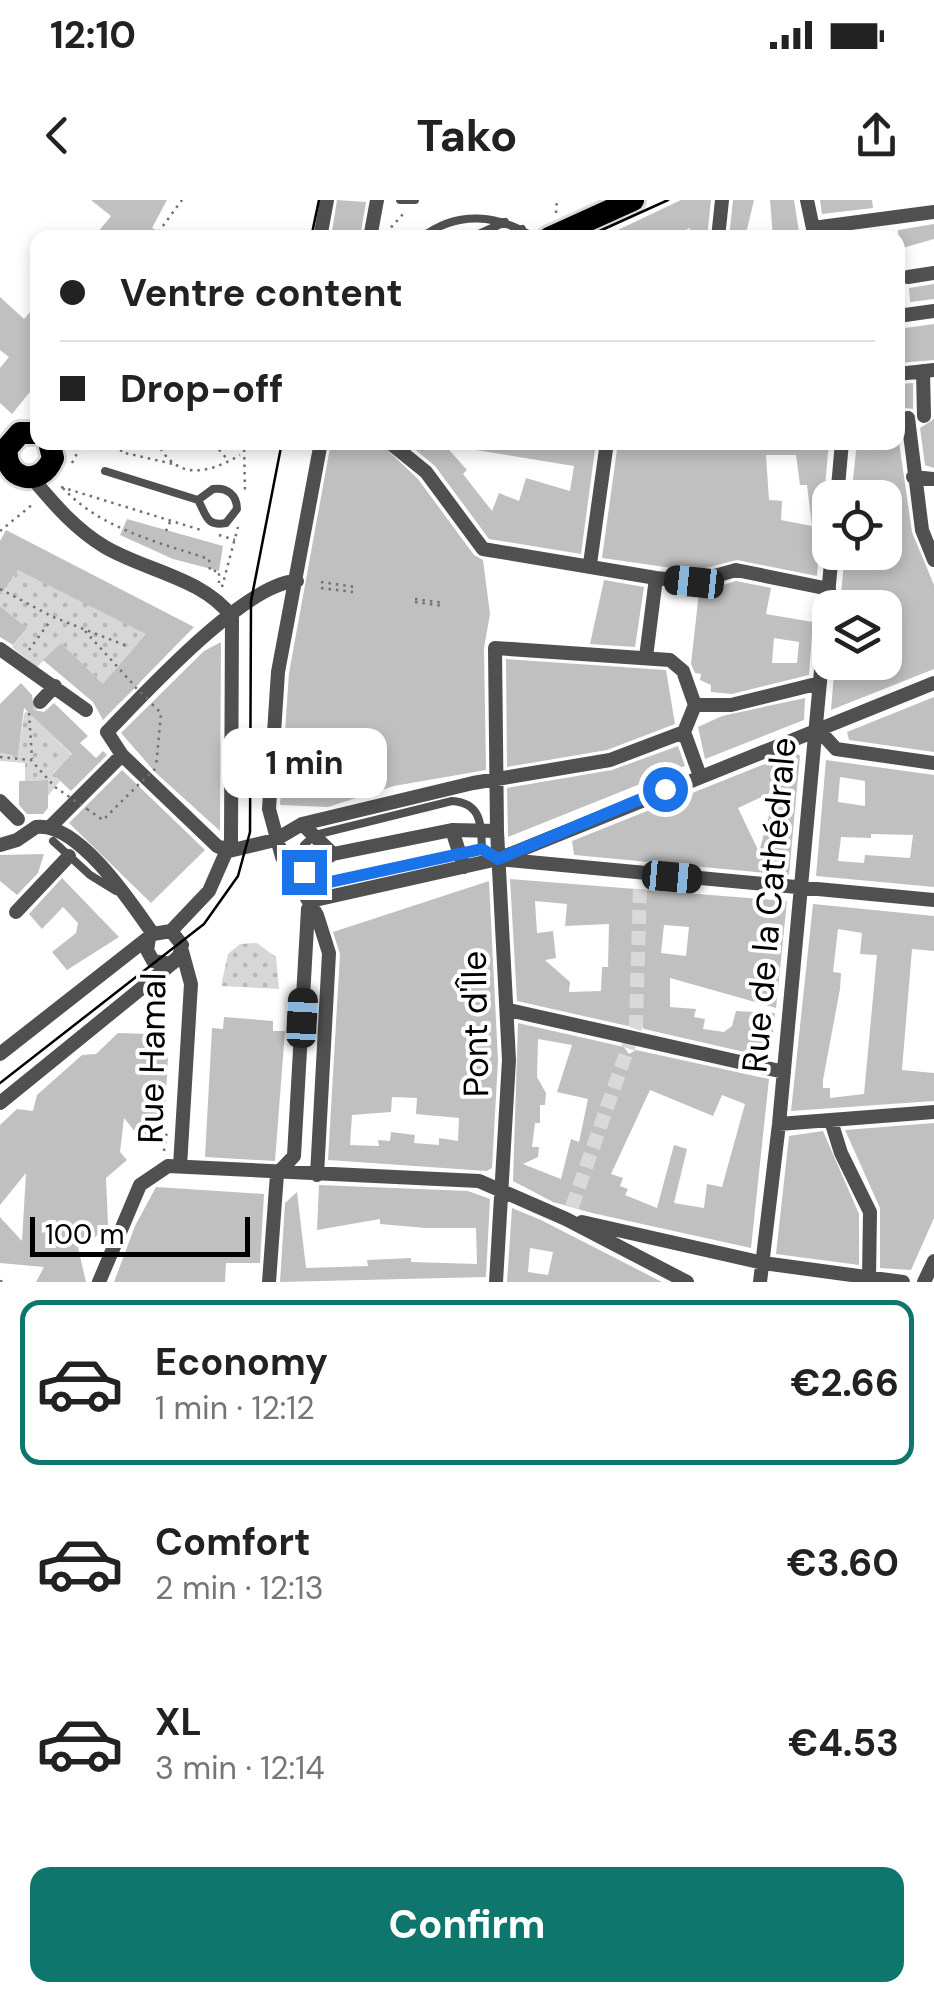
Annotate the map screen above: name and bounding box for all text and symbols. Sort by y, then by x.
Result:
text: 12:10 [50,10,136,60]
text: Tako [417,106,517,165]
icon: back [30,108,85,163]
icon: share [849,108,904,163]
text: Ventre content [120,268,403,318]
text: Drop-off [120,364,283,414]
map controls [812,480,902,680]
button: locate [812,480,902,570]
car [663,564,725,600]
button: layers [812,590,902,680]
callout: 1 min [222,727,386,797]
street label: Rue de la Cathédrale [731,735,807,1075]
text: 1 min [266,742,343,784]
route start [643,767,688,812]
route end [282,850,327,895]
car [641,859,703,895]
street label: Pont d'Île [451,950,499,1098]
street label: Rue Hamal [128,972,176,1144]
car [285,987,319,1049]
scale bar [30,1212,250,1256]
text: 100 m [45,1216,124,1253]
text: Economy [155,1337,328,1387]
icon: car [35,1338,125,1428]
text: €2.66 [790,1358,899,1408]
text: 1 min · 12:12 [155,1387,315,1429]
text: Comfort [155,1517,311,1567]
icon: car [35,1518,125,1608]
text: €3.60 [787,1538,899,1588]
text: 2 min · 12:13 [155,1567,324,1609]
text: XL [155,1697,202,1747]
icon: car [35,1698,125,1788]
text: €4.53 [788,1718,899,1768]
text: 3 min · 12:14 [155,1747,325,1789]
button: Confirm [30,1867,904,1982]

